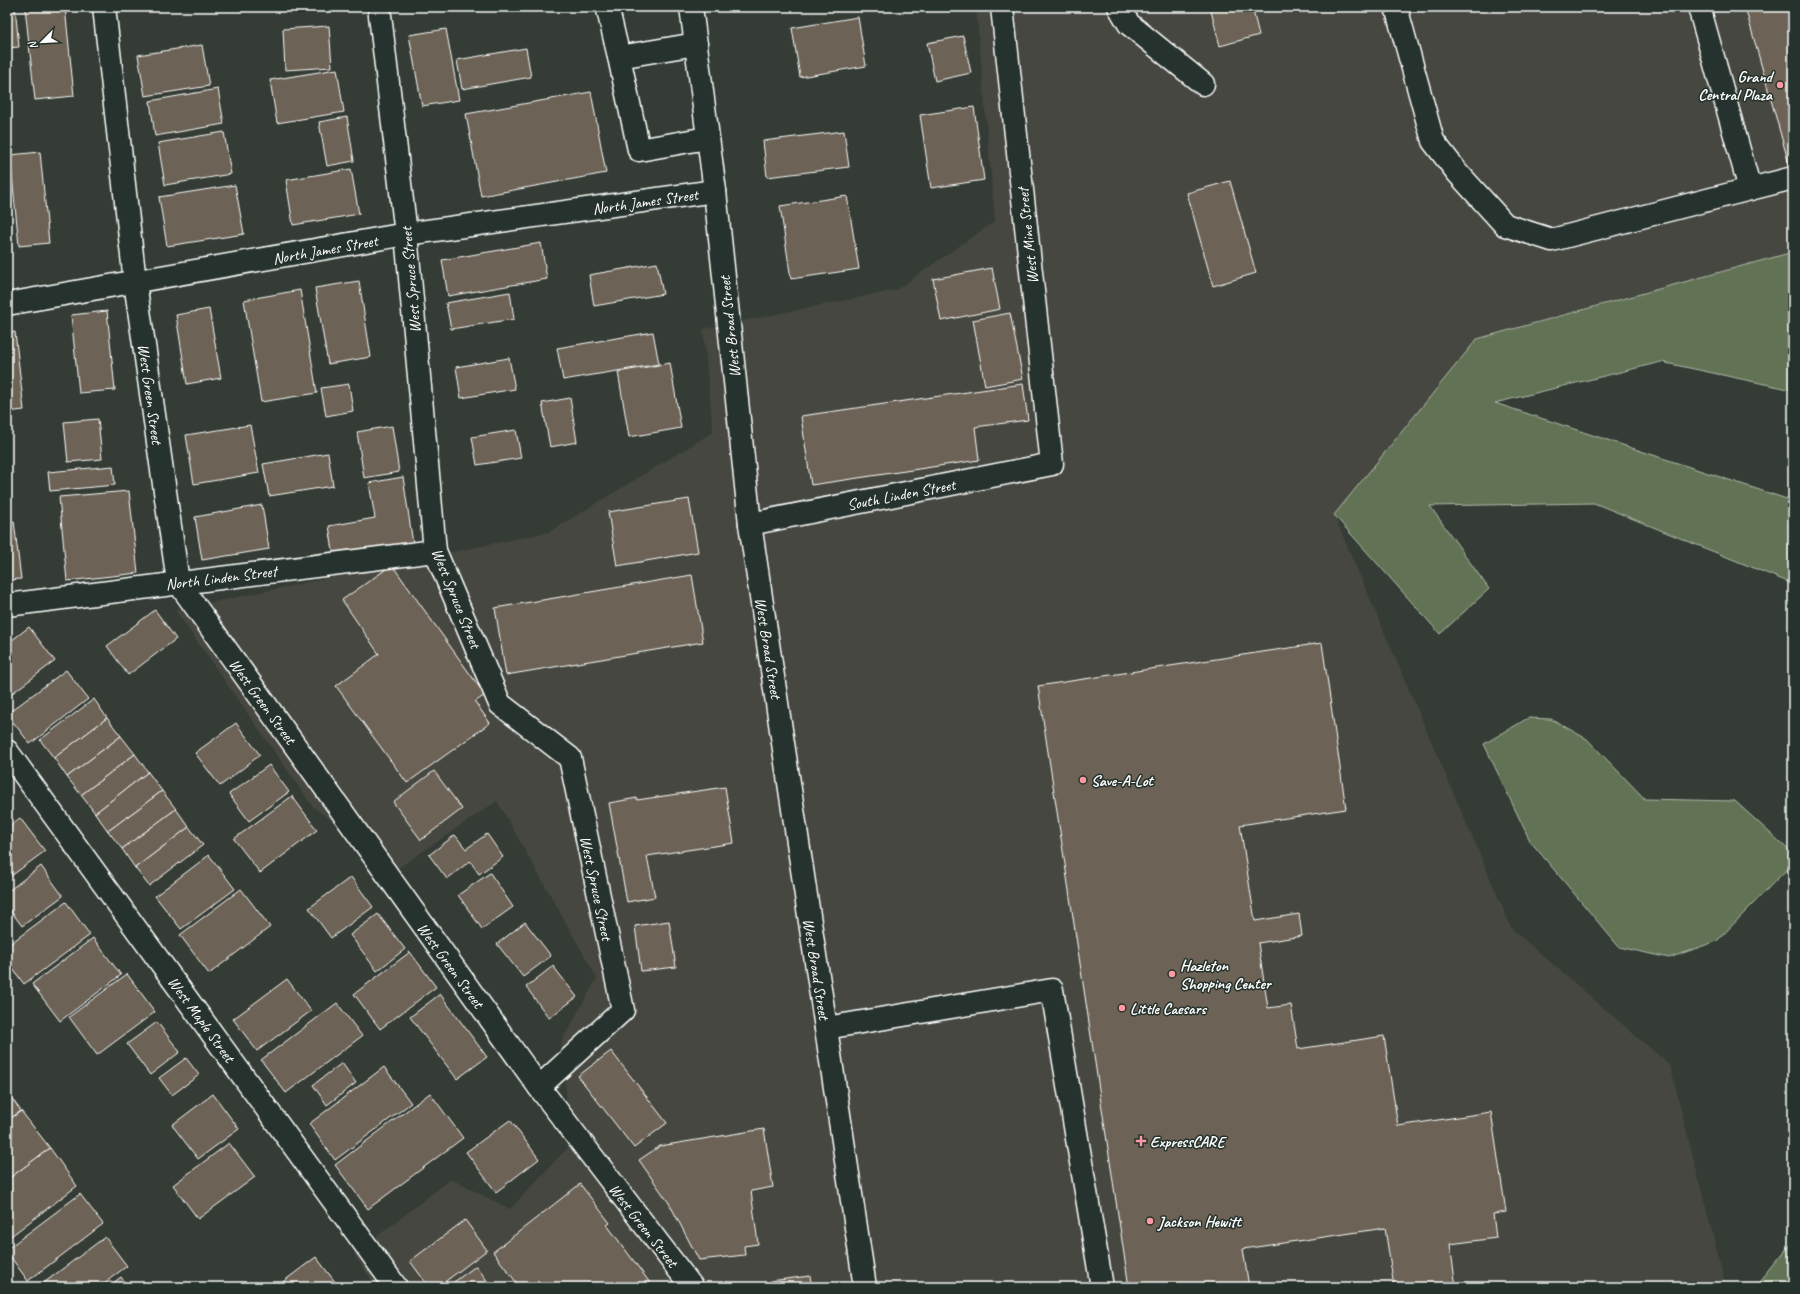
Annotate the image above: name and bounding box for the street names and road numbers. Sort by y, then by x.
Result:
street label: North James Street [591,184,701,219]
street label: West Mine Street [1013,184,1043,285]
street label: West Spruce Street [396,224,426,334]
street label: North James Street [271,231,381,269]
street label: West Broad Street [715,273,745,379]
street label: West Green Street [133,343,167,447]
street label: South Linden Street [845,474,959,515]
street label: West Spruce Street [427,545,486,653]
street label: North Linden Street [164,561,281,595]
street label: West Broad Street [750,596,786,702]
street label: West Green Street [224,655,301,750]
street label: West Spruce Street [575,834,617,944]
street label: West Broad Street [798,917,834,1023]
street label: West Green Street [412,919,489,1014]
street label: West Maple Street [163,973,240,1068]
street label: West Green Street [604,1180,683,1273]

